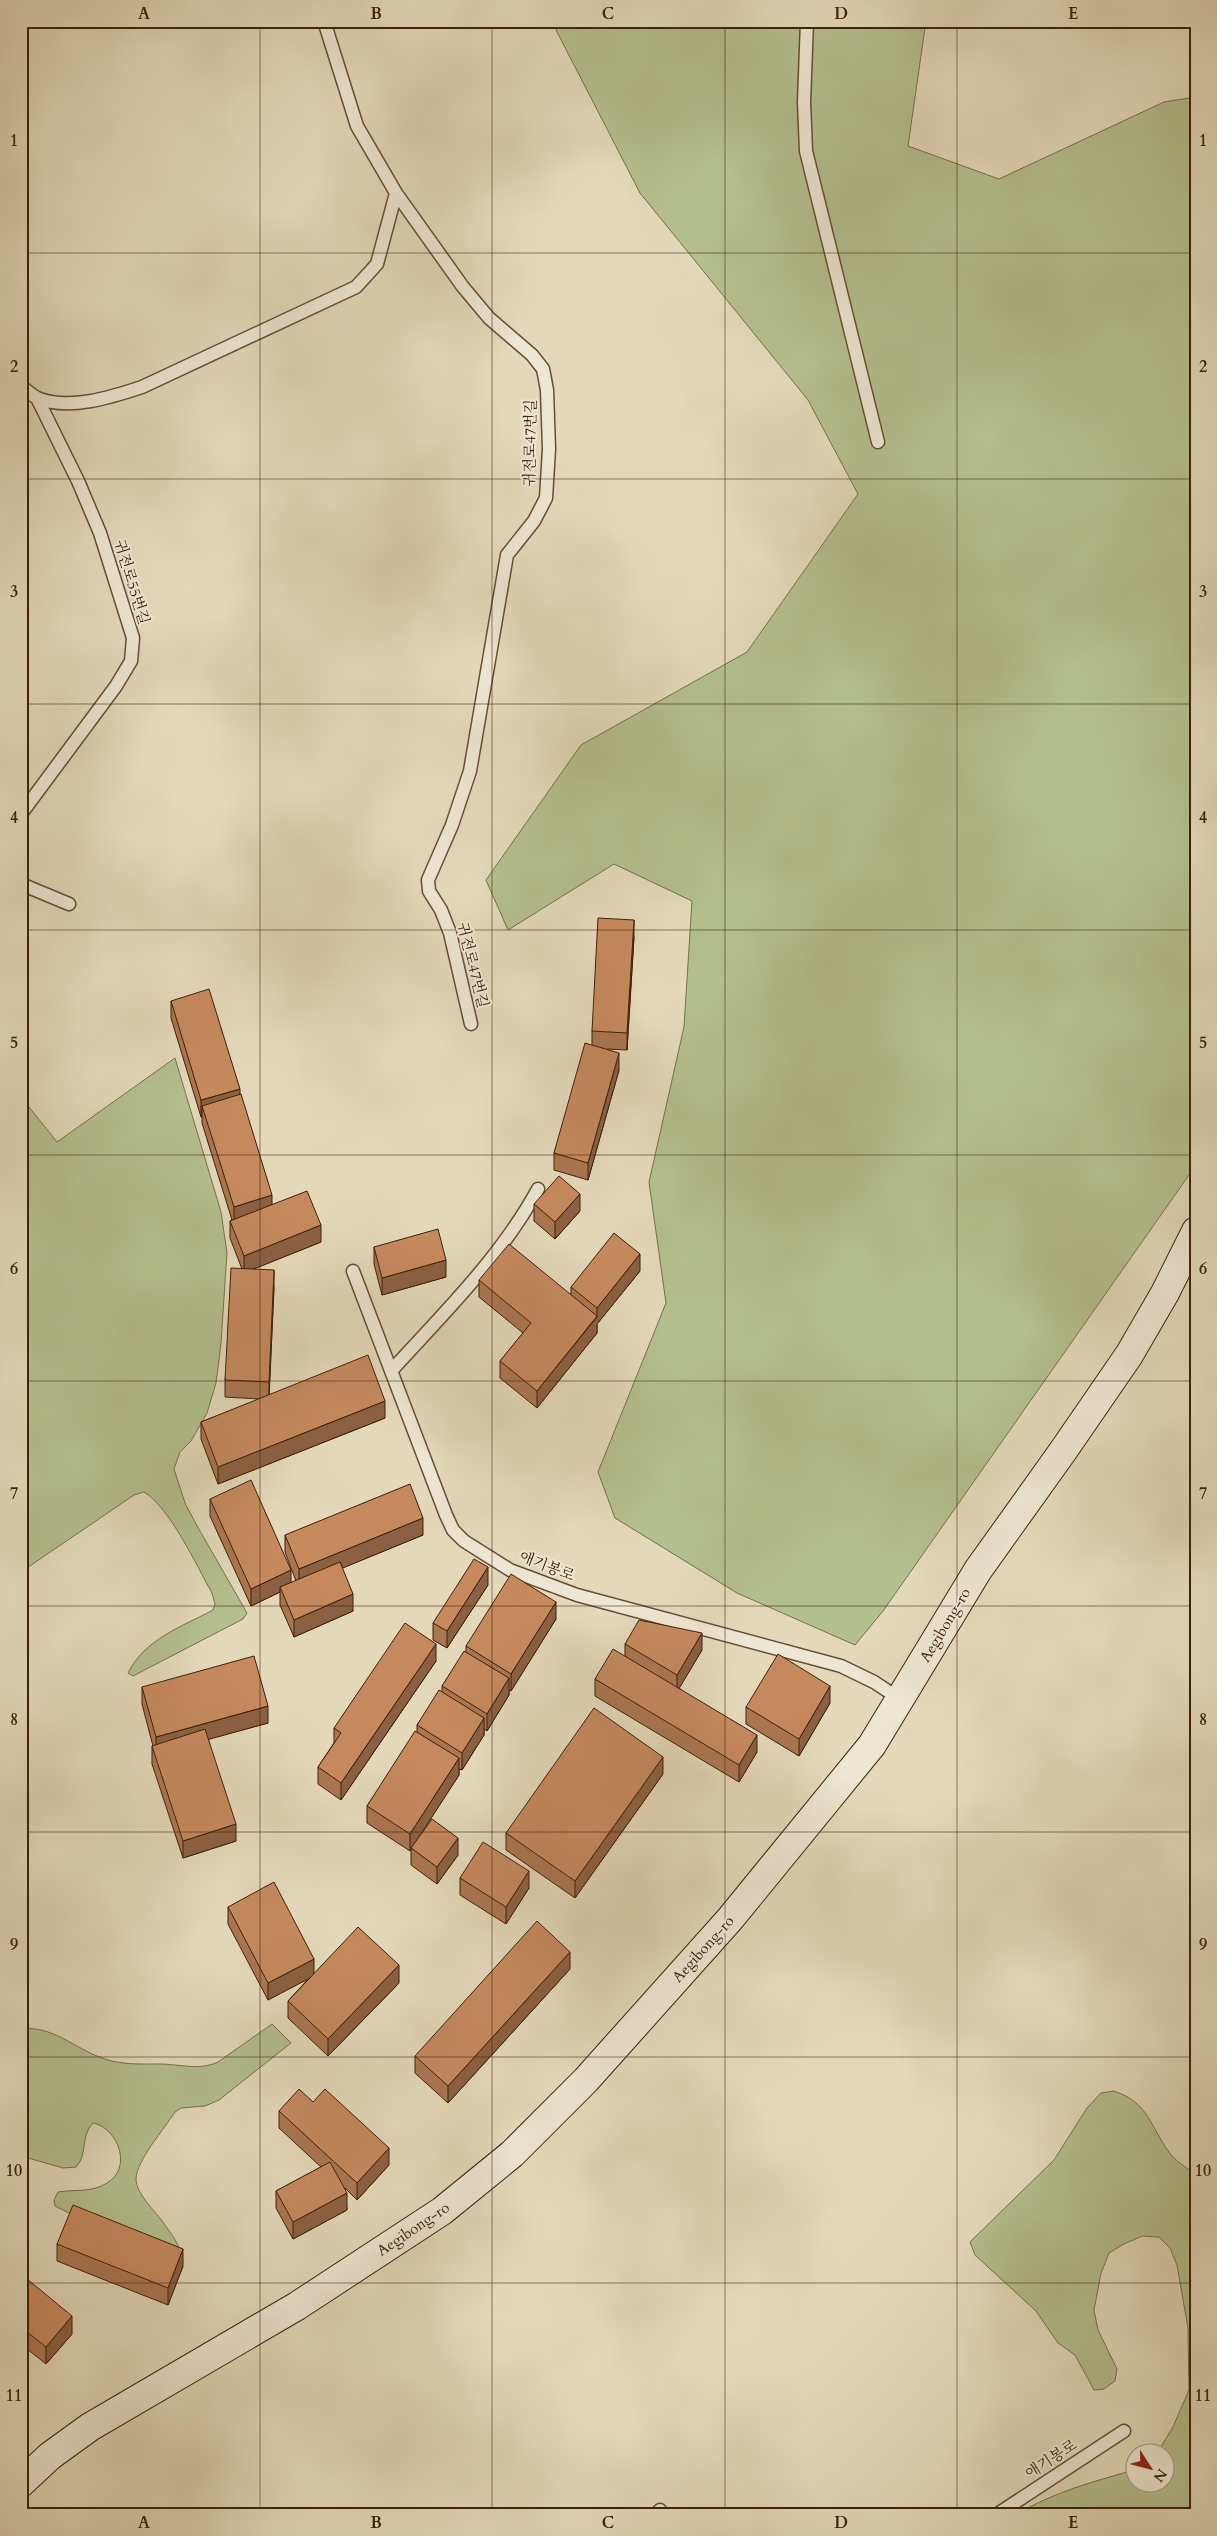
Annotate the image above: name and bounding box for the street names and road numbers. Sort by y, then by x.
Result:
street label: 귀전로47번길 [519,399,541,487]
street label: 귀전로55번길 [110,537,154,627]
street label: 귀전로47번길 [453,920,493,1010]
street label: 애기봉로 [516,1546,578,1586]
street label: Aegibong-ro [915,1584,975,1666]
street label: Aegibong-ro [668,1911,738,1987]
street label: Aegibong-ro [373,2197,453,2261]
street label: 애기봉로 [1021,2435,1081,2483]

